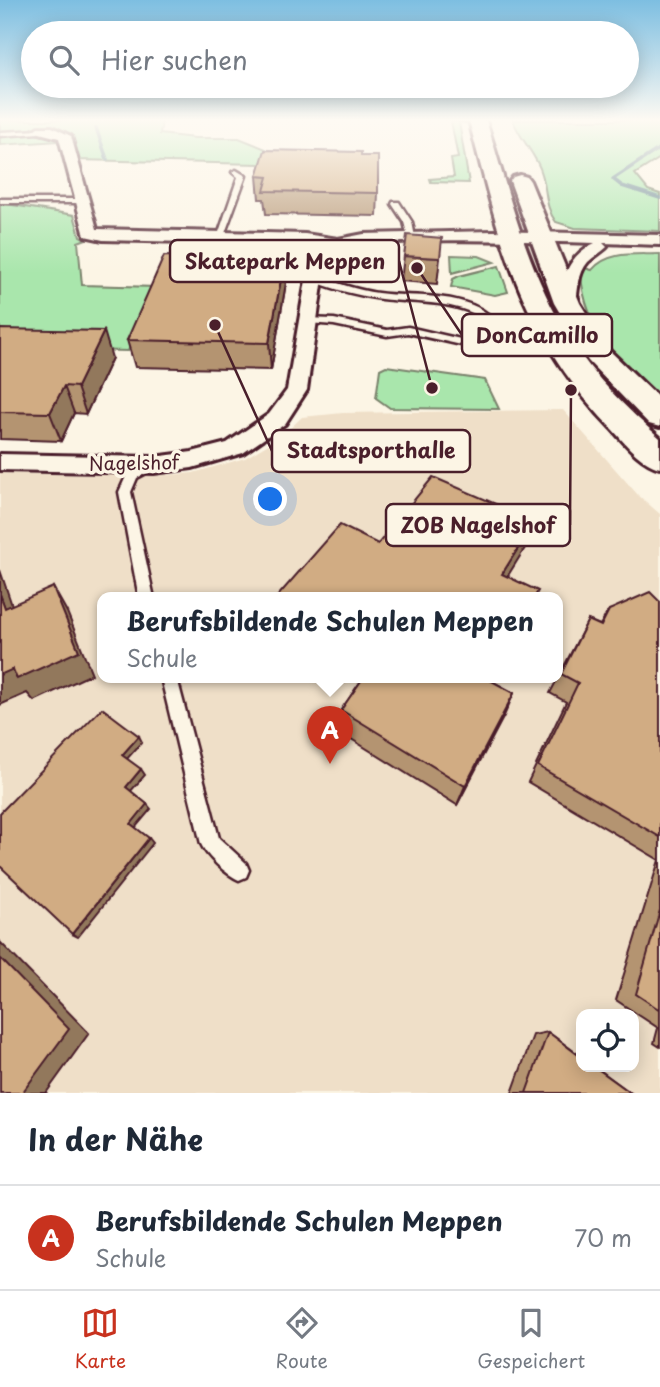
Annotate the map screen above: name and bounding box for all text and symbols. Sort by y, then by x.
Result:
search box [21,21,639,98]
text: Hier suchen [101,40,248,79]
icon: search [45,41,83,79]
callout: Skatepark Meppen [170,240,399,282]
text: Skatepark Meppen [185,244,385,276]
callout: DonCamillo [462,314,612,356]
text: DonCamillo [476,318,598,350]
callout: Stadtsporthalle [272,430,470,472]
text: Stadtsporthalle [286,433,456,465]
street label: Nagelshof [89,447,181,477]
your location [253,482,287,516]
callout: ZOB Nagelshof [386,504,570,546]
text: ZOB Nagelshof [401,508,558,540]
popup [97,592,563,683]
text: Berufsbildende Schulen Meppen [126,601,534,640]
text: Schule [126,640,198,675]
pin: A [307,706,353,764]
map controls [576,1009,639,1072]
button: locate [576,1009,639,1072]
text: In der Nähe [28,1116,203,1161]
text: Berufsbildende Schulen Meppen [95,1201,503,1240]
text: A [42,1220,60,1255]
text: 70 m [574,1220,632,1255]
text: Schule [95,1240,166,1275]
tab: Karte [75,1304,126,1374]
tab: Route [276,1304,328,1374]
tab: Gespeichert [477,1304,585,1374]

